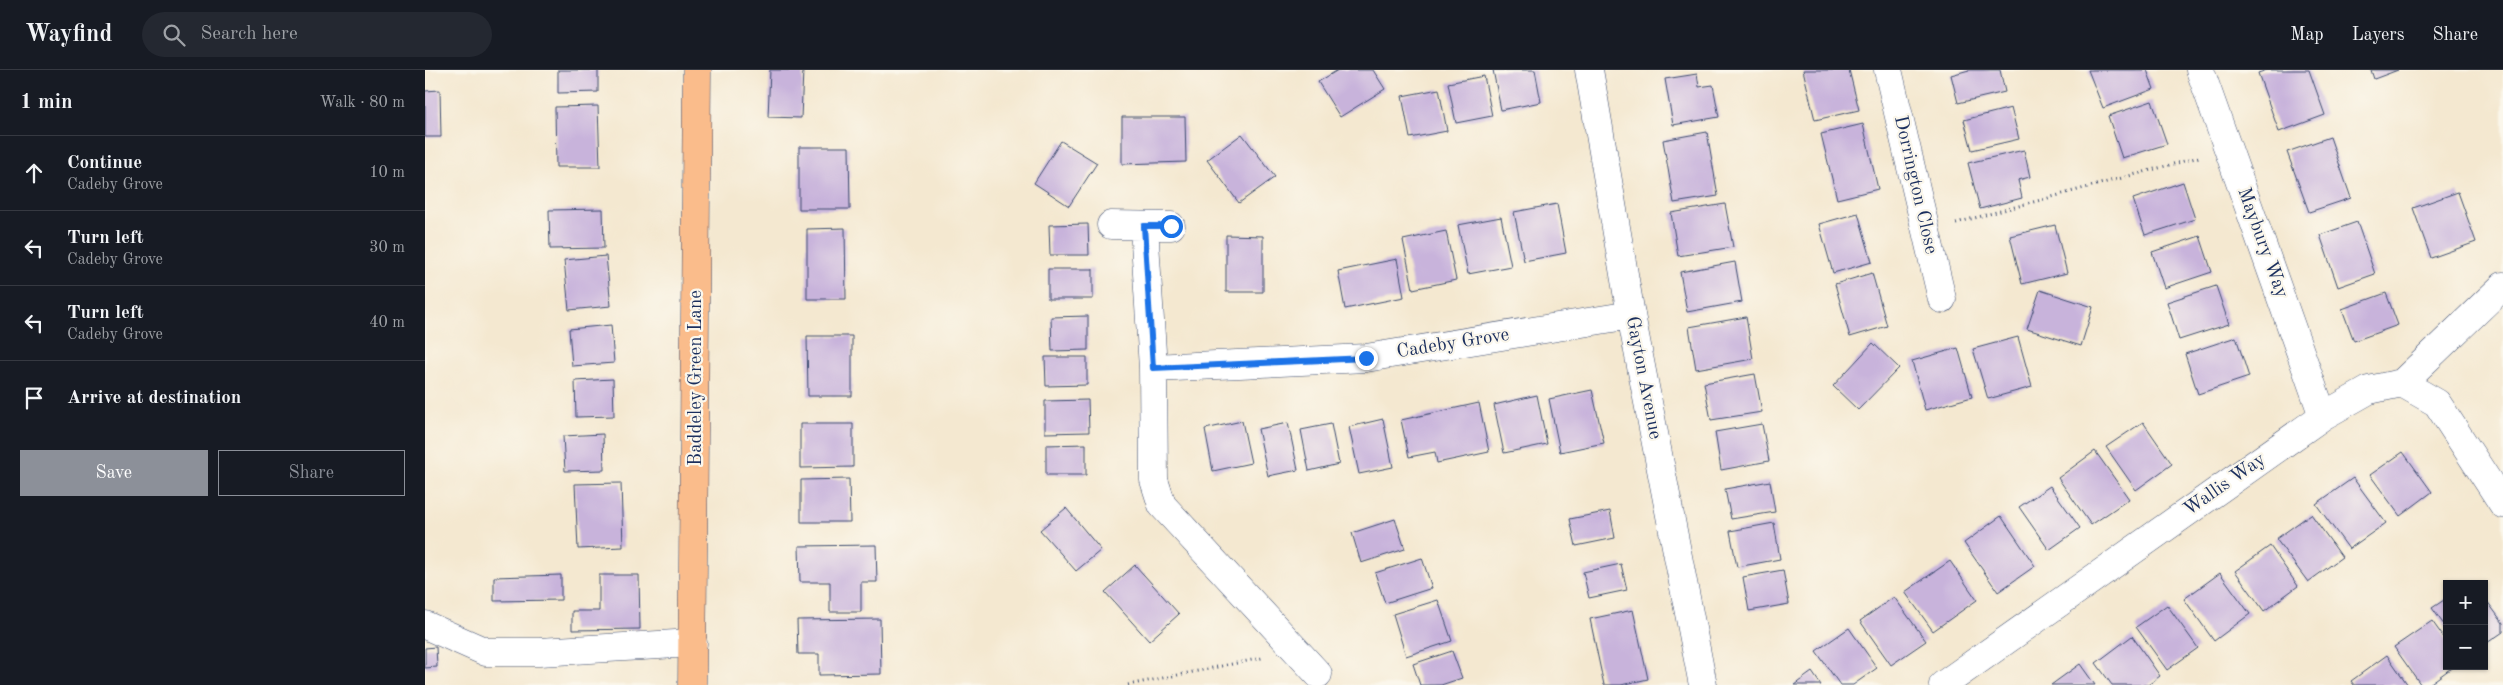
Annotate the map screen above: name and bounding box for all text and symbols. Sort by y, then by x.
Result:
search box [142,12,492,57]
icon: search [160,21,188,49]
text: Wayfind [25,23,112,47]
text: Search here [200,25,298,44]
text: Map [2290,26,2324,44]
text: Layers [2352,26,2404,44]
text: Share [2432,26,2478,44]
text: 1 min [20,92,73,113]
text: Walk · 80 m [319,95,405,111]
street label: Dorrington Close [1890,114,1940,256]
text: Continue [67,154,142,173]
icon: ahead [20,159,48,187]
text: 10 m [369,165,405,181]
text: Cadeby Grove [67,177,163,193]
street label: Maybury Way [2233,185,2291,301]
route start [1160,215,1183,238]
text: Turn left [67,229,144,248]
icon: left [20,234,48,262]
text: 30 m [369,240,405,256]
text: Cadeby Grove [67,252,163,268]
street label: Baddeley Green Lane [687,290,706,466]
text: Turn left [67,304,144,323]
icon: left [20,309,48,337]
text: 40 m [369,315,405,331]
street label: Gayton Avenue [1622,315,1664,441]
street label: Cadeby Grove [1395,326,1511,362]
text: Cadeby Grove [67,327,163,343]
route end [1355,347,1378,370]
icon: arrive [20,384,48,412]
text: Arrive at destination [67,389,241,408]
button: Save [20,450,208,496]
button: Share [218,450,405,496]
street label: Wallis Way [2181,450,2269,520]
map controls [2443,580,2488,670]
button: + [2443,580,2488,625]
button: − [2443,625,2488,670]

